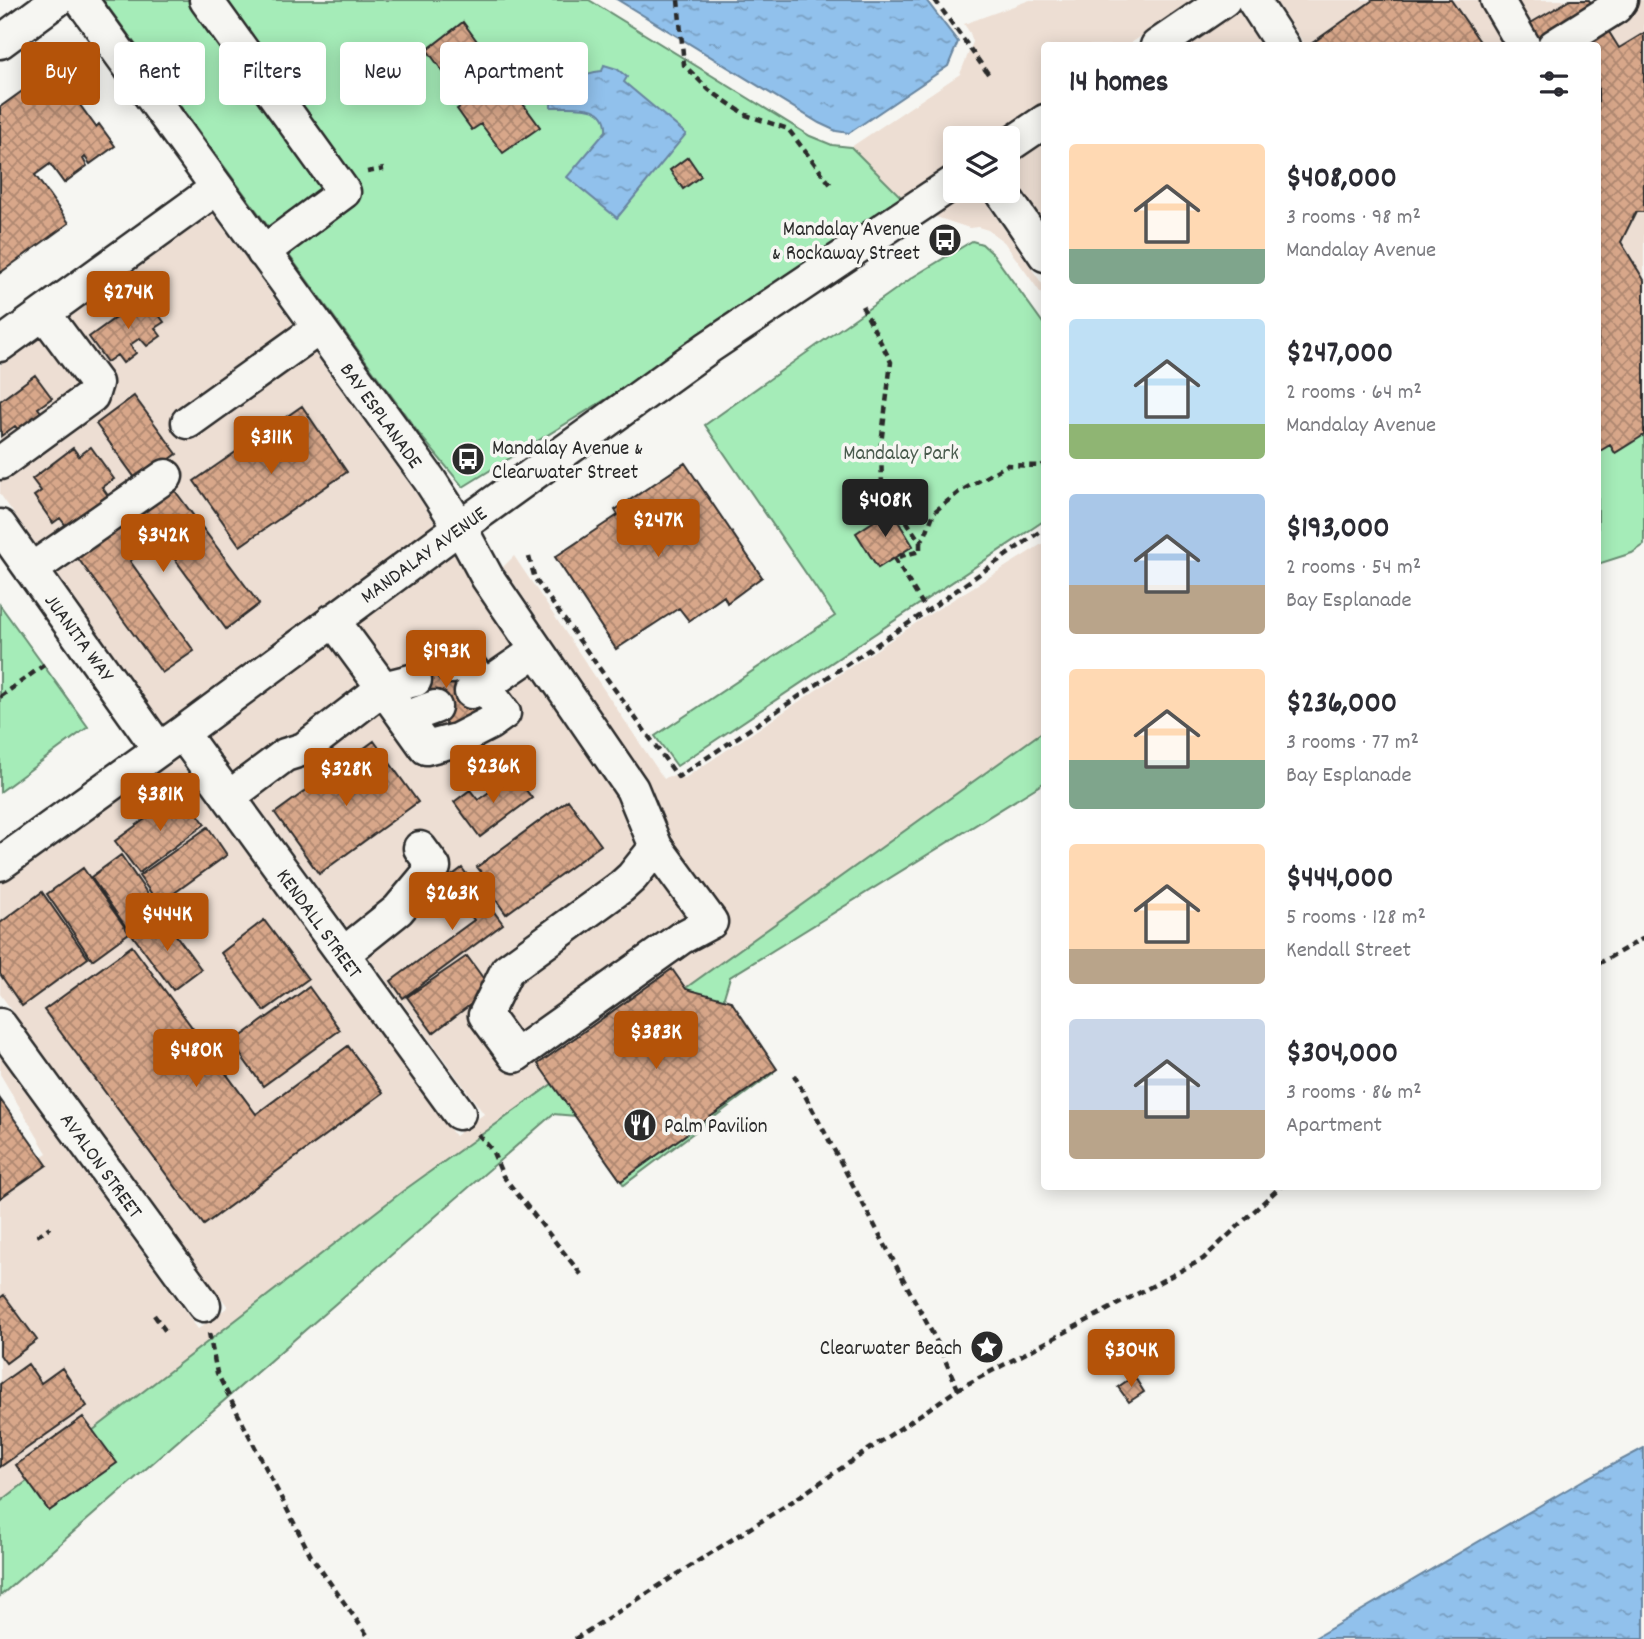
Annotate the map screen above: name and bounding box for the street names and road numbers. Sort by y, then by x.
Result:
street label: BAY ESPLANADE [331,358,429,476]
street label: MANDALAY AVENUE [355,500,495,613]
street label: JUANITA WAY [35,589,120,690]
street label: KENDALL STREET [267,864,368,986]
street label: AVALON STREET [51,1108,149,1226]

